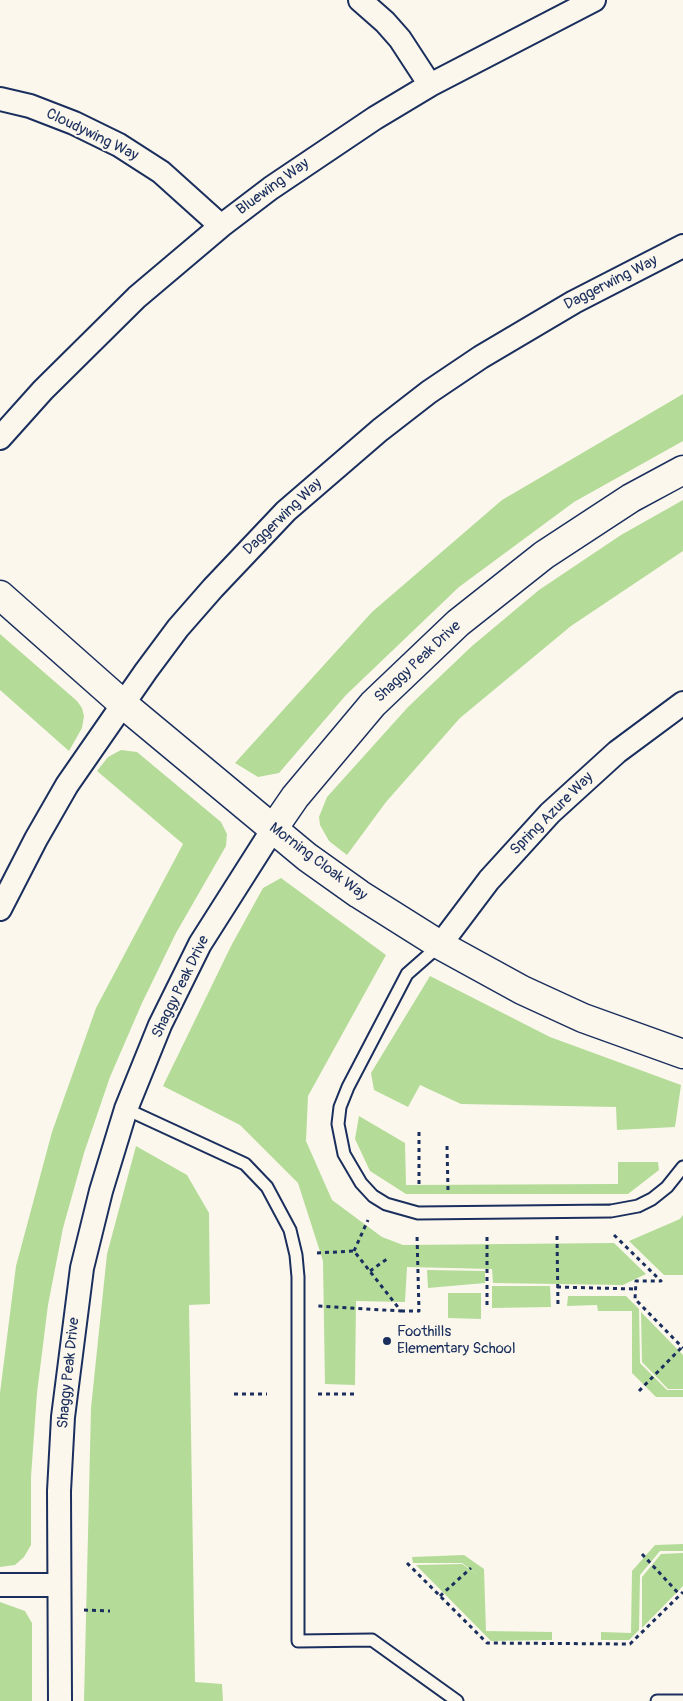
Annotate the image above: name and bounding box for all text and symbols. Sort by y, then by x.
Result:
street label: Cloudywing Way [43,105,141,165]
street label: Bluewing Way [233,155,313,219]
street label: Daggerwing Way [561,252,661,314]
street label: Daggerwing Way [240,475,326,559]
street label: Shaggy Peak Drive [371,617,465,707]
street label: Spring Azure Way [507,769,597,859]
street label: Morning Cloak Way [265,819,371,905]
street label: Shaggy Peak Drive [148,933,214,1041]
street label: Shaggy Peak Drive [54,1317,84,1429]
place label: Foothills Elementary School [397,1323,515,1358]
marker: Foothills Elementary School [381,1335,393,1347]

